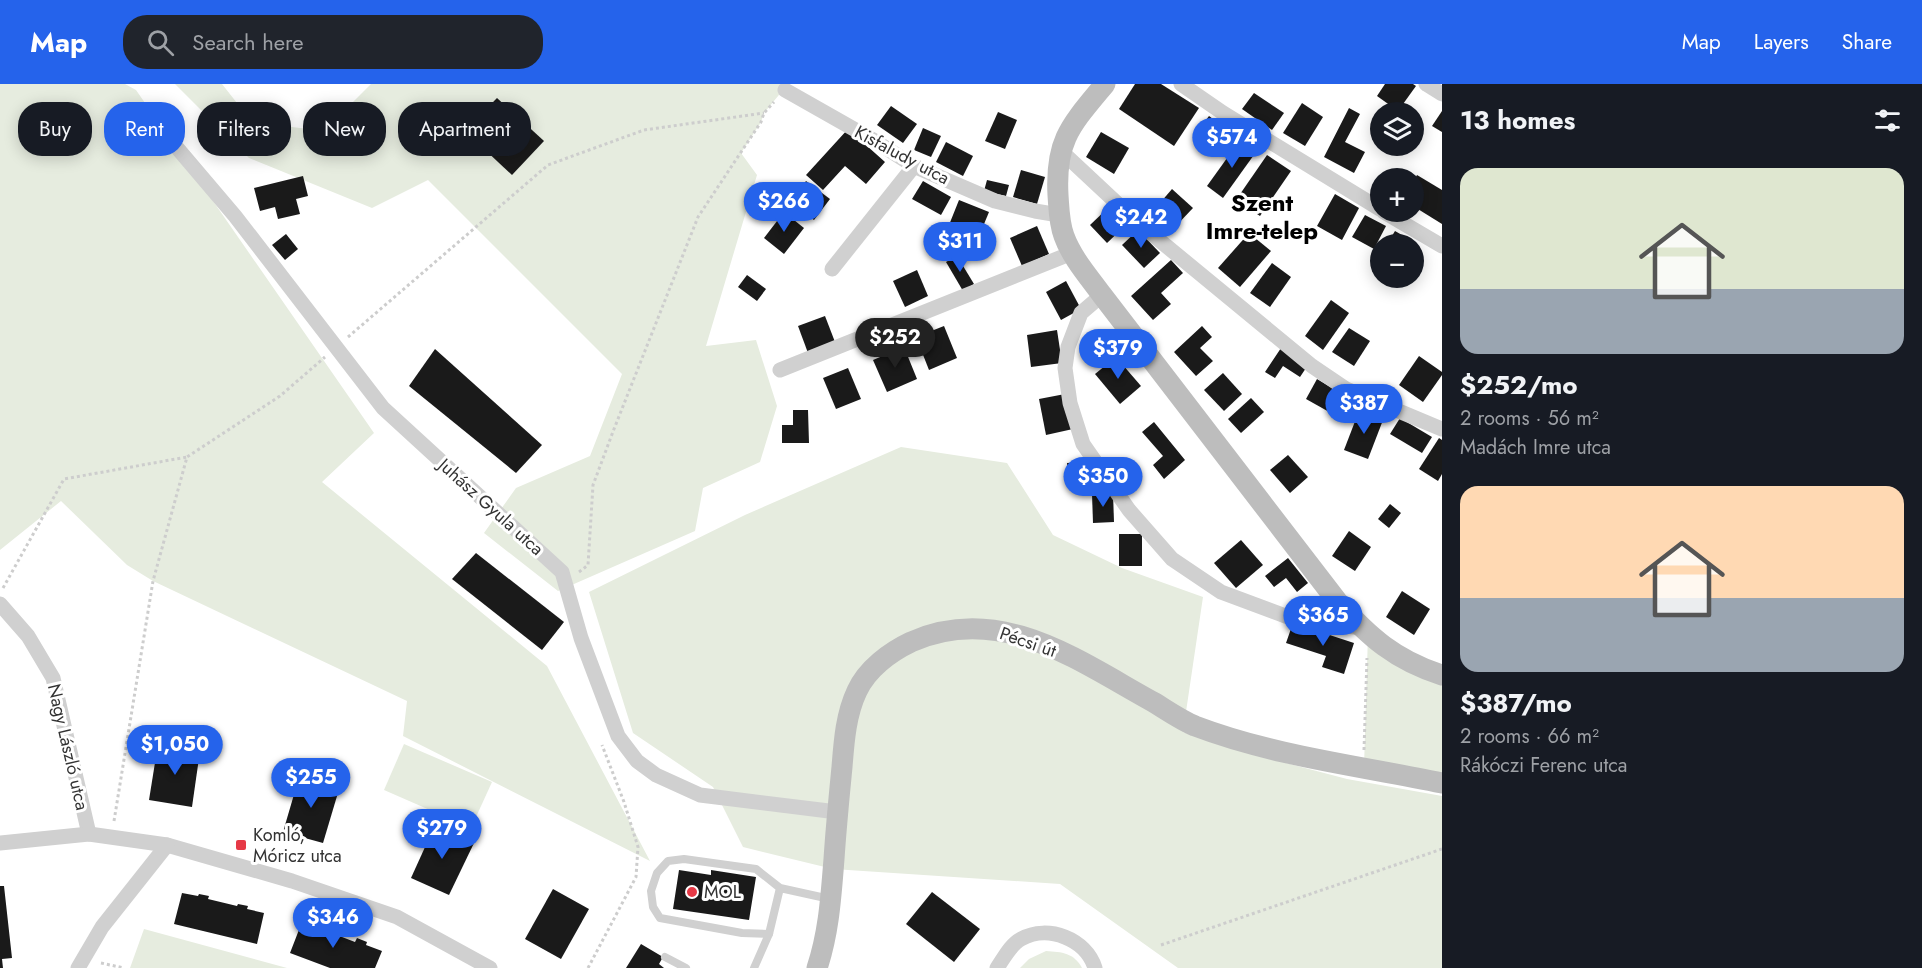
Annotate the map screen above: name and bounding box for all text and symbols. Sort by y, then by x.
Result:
search box [123,15,543,69]
text: Map [30,22,87,63]
icon: search [144,26,177,59]
text: Search here [192,26,304,58]
text: Map [1682,27,1721,57]
text: Layers [1754,27,1809,57]
text: Share [1842,27,1892,57]
text: 13 homes [1460,101,1575,139]
chip: Buy [18,102,92,156]
chip: Rent [104,102,185,156]
chip: Filters [197,102,291,156]
chip: New [303,102,386,156]
chip: Apartment [398,102,531,156]
map controls [1370,102,1424,288]
button: layers [1370,102,1424,156]
icon: filters [1871,104,1904,137]
pin: $574 [1196,118,1268,169]
street label: Kisfaludy utca [850,119,954,191]
text: $574 [1206,123,1258,152]
button: + [1370,168,1424,222]
pin: $266 [748,182,820,233]
district label: Szent Imre-telep [1206,185,1318,248]
text: $266 [758,187,810,216]
pin: $242 [1105,198,1177,249]
text: $242 [1115,203,1167,232]
icon: home [1628,207,1736,315]
pin: $311 [924,222,996,273]
text: $311 [937,227,983,256]
button: − [1370,234,1424,288]
pin: $252 [859,318,931,369]
text: $252 [869,323,921,352]
pin: $379 [1082,329,1154,380]
text: $379 [1093,334,1143,363]
text: $252/mo [1460,366,1578,404]
pin: $387 [1328,384,1400,435]
text: $387 [1339,389,1389,418]
text: 2 rooms · 56 m² [1460,404,1599,433]
text: Madách Imre utca [1460,433,1611,462]
street label: Juhász Gyula utca [431,451,549,561]
pin: $350 [1067,457,1139,508]
text: $350 [1078,462,1129,491]
icon: home [1628,525,1736,633]
pin: $365 [1287,596,1359,647]
text: $365 [1297,601,1349,630]
street label: Pécsi út [996,620,1060,664]
street label: Nagy László utca [41,681,95,813]
text: $387/mo [1460,684,1572,722]
text: 2 rooms · 66 m² [1460,722,1599,751]
pin: $1,050 [126,725,224,776]
text: $1,050 [141,730,209,759]
text: Rákóczi Ferenc utca [1460,751,1627,780]
pin: $255 [275,758,347,809]
text: $255 [285,763,337,792]
pin: $279 [406,809,478,860]
text: $279 [417,814,468,843]
place label: Komló, Móricz utca [253,822,342,869]
marker: Komló, Móricz utca [234,838,248,852]
place label: MOL [704,879,741,905]
marker: MOL [685,885,699,899]
pin: $346 [297,898,369,949]
text: $346 [307,903,359,932]

